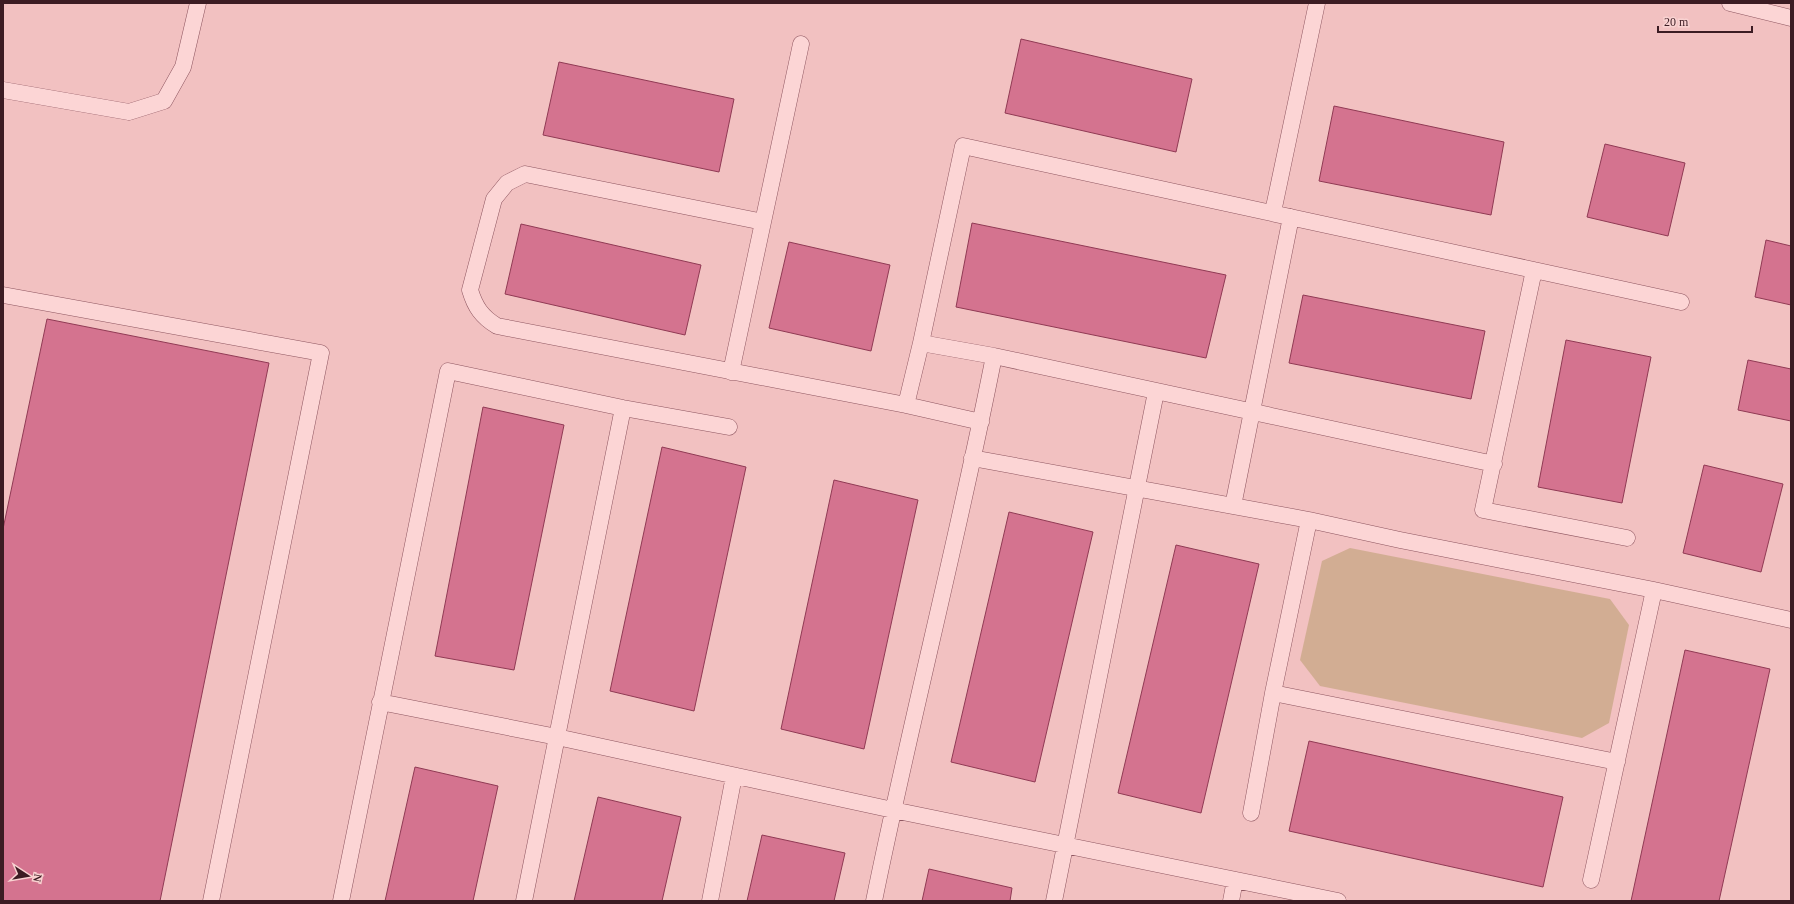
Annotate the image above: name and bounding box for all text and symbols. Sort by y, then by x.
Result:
scale bar [1658,8,1752,34]
text: 20 m [1664,15,1689,29]
north arrow [8,856,48,896]
text: N [31,873,44,883]

